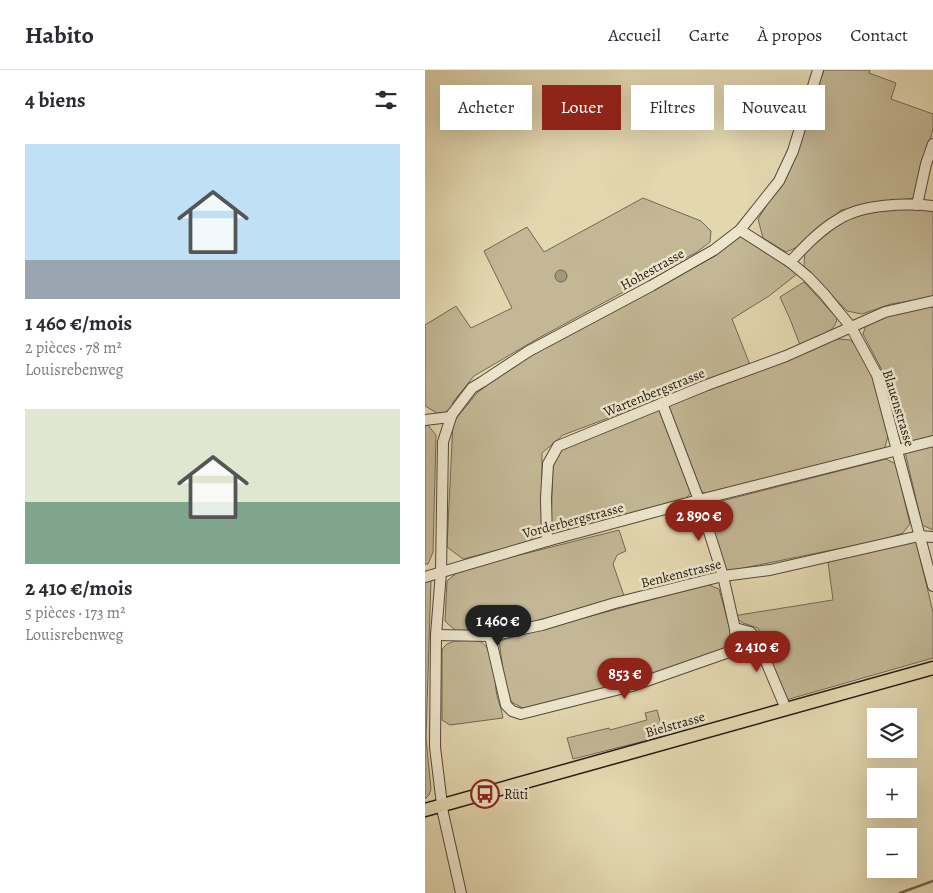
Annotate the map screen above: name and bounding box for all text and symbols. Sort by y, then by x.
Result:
text: Habito [25,19,94,51]
text: Accueil [608,23,661,47]
text: Carte [689,23,729,47]
text: À propos [757,23,822,47]
text: Contact [850,23,908,47]
chip: Acheter [440,85,532,130]
chip: Louer [542,85,621,130]
chip: Filtres [631,85,714,130]
chip: Nouveau [724,85,825,130]
text: 4 biens [25,86,86,114]
icon: filters [372,86,400,114]
icon: home [168,177,258,267]
street label: Hohestrasse [617,244,688,295]
text: 1 460 €/mois [25,309,132,337]
text: 2 pièces · 78 m² [25,337,122,359]
text: Louisrebenweg [25,359,124,381]
street label: Wartenbergstrasse [600,363,708,422]
street label: Blauenstrasse [878,367,919,449]
icon: home [168,442,258,532]
street label: Vorderbergstrasse [519,498,626,543]
pin: 2 890 € [653,500,745,542]
text: 2 890 € [676,505,722,527]
street label: Benkenstrasse [639,554,723,593]
text: 2 410 €/mois [25,574,133,602]
text: 5 pièces · 173 m² [25,602,125,624]
pin: 1 460 € [452,604,544,647]
text: 1 460 € [476,610,520,632]
text: Louisrebenweg [25,624,124,646]
pin: 2 410 € [711,630,803,673]
text: 2 410 € [735,636,779,658]
pin: 853 € [590,658,660,700]
text: 853 € [608,663,642,685]
street label: Bielstrasse [643,707,707,742]
map controls [867,708,917,878]
button: layers [867,708,917,758]
button: + [867,768,917,818]
bus stop icon: Rüti [470,779,500,809]
place label: Rüti [504,785,528,804]
button: − [867,828,917,878]

